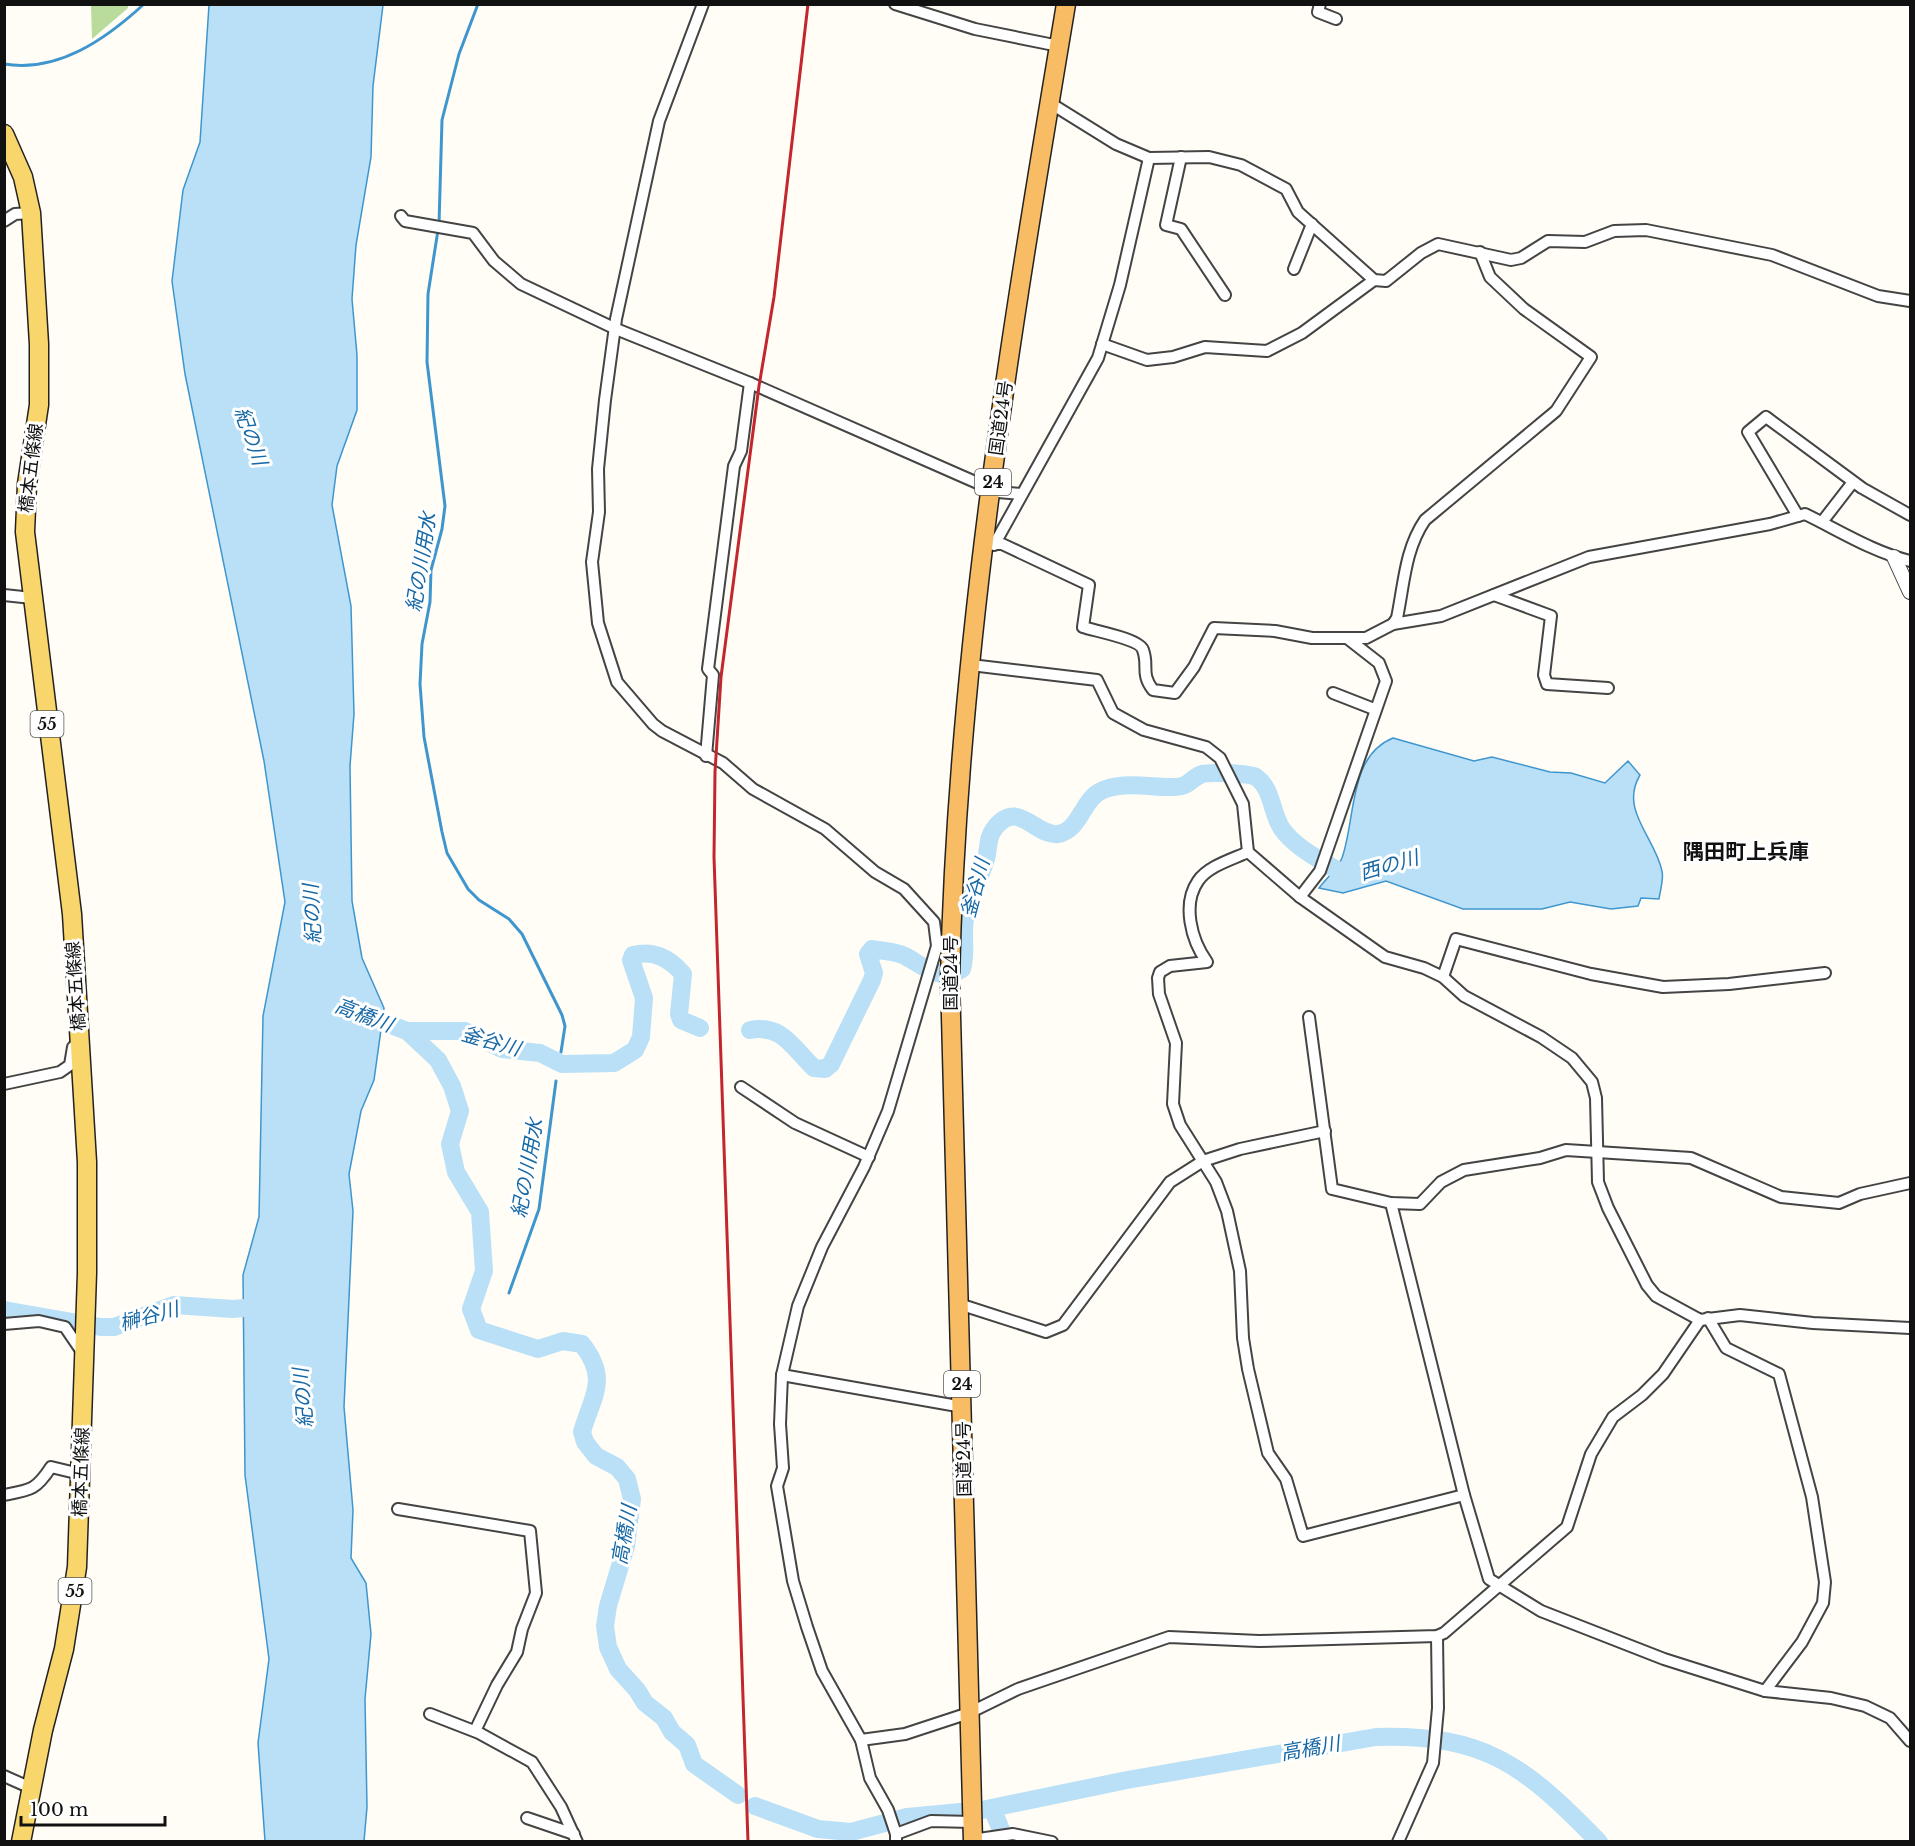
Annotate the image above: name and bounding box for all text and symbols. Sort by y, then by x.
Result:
street label: 国道24号 [985,379,1017,457]
water label: 紀の川 [230,404,273,470]
street label: 橋本五條線 [15,422,47,514]
road number: 24 [975,469,1011,495]
water label: 紀の川用水 [401,509,441,613]
road number: 55 [30,711,63,737]
district label: 隅田町上兵庫 [1683,839,1809,865]
water label: 西の川 [1357,845,1423,885]
water label: 釜谷川 [956,854,995,920]
water label: 紀の川 [298,881,326,945]
street label: 国道24号 [940,935,962,1011]
street label: 橋本五條線 [62,940,90,1032]
water label: 高橋川 [332,993,398,1038]
water label: 釜谷川 [459,1021,525,1061]
water label: 紀の川用水 [506,1115,548,1219]
water label: 榊谷川 [117,1296,183,1335]
water label: 紀の川 [288,1365,318,1429]
road number: 24 [944,1371,980,1397]
street label: 国道24号 [952,1421,976,1497]
street label: 橋本五條線 [68,1427,94,1517]
water label: 高橋川 [607,1501,641,1567]
road number: 55 [58,1578,92,1604]
water label: 高橋川 [1278,1731,1344,1765]
scale bar [21,1789,165,1827]
text: 100 m [30,1799,88,1821]

